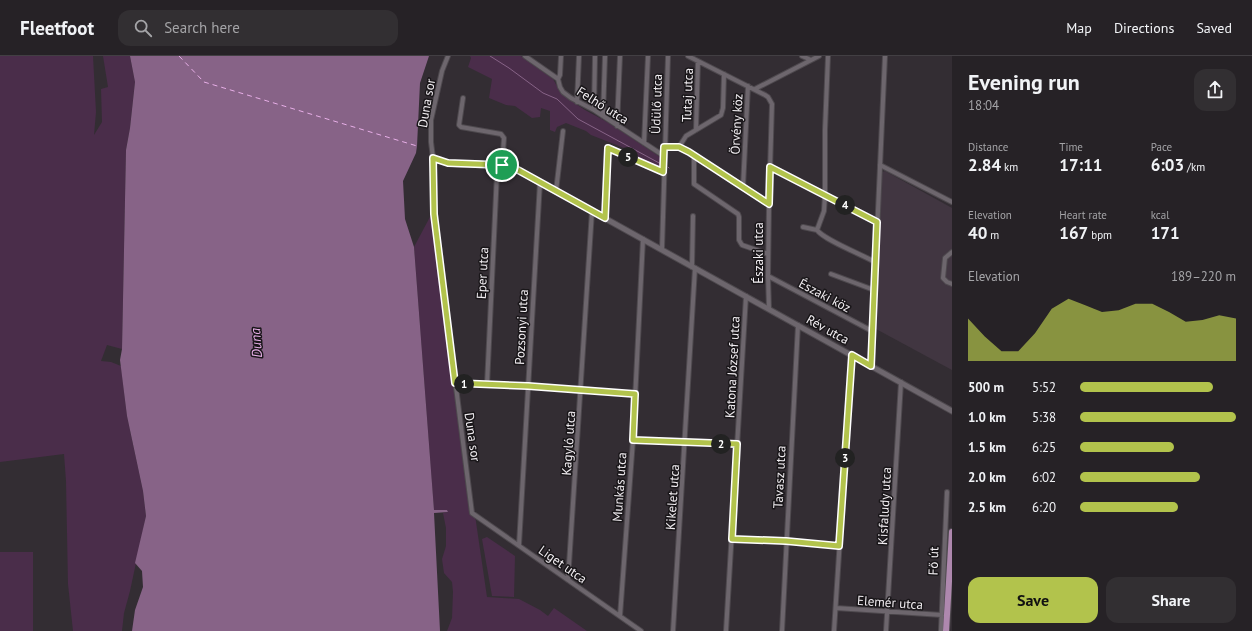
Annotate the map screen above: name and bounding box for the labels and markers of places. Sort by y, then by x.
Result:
pin: 5 [618,147,638,167]
pin [485,148,519,182]
pin: 4 [835,195,855,215]
pin: 1 [454,374,474,394]
pin: 2 [711,434,731,454]
pin: 3 [835,448,855,468]

